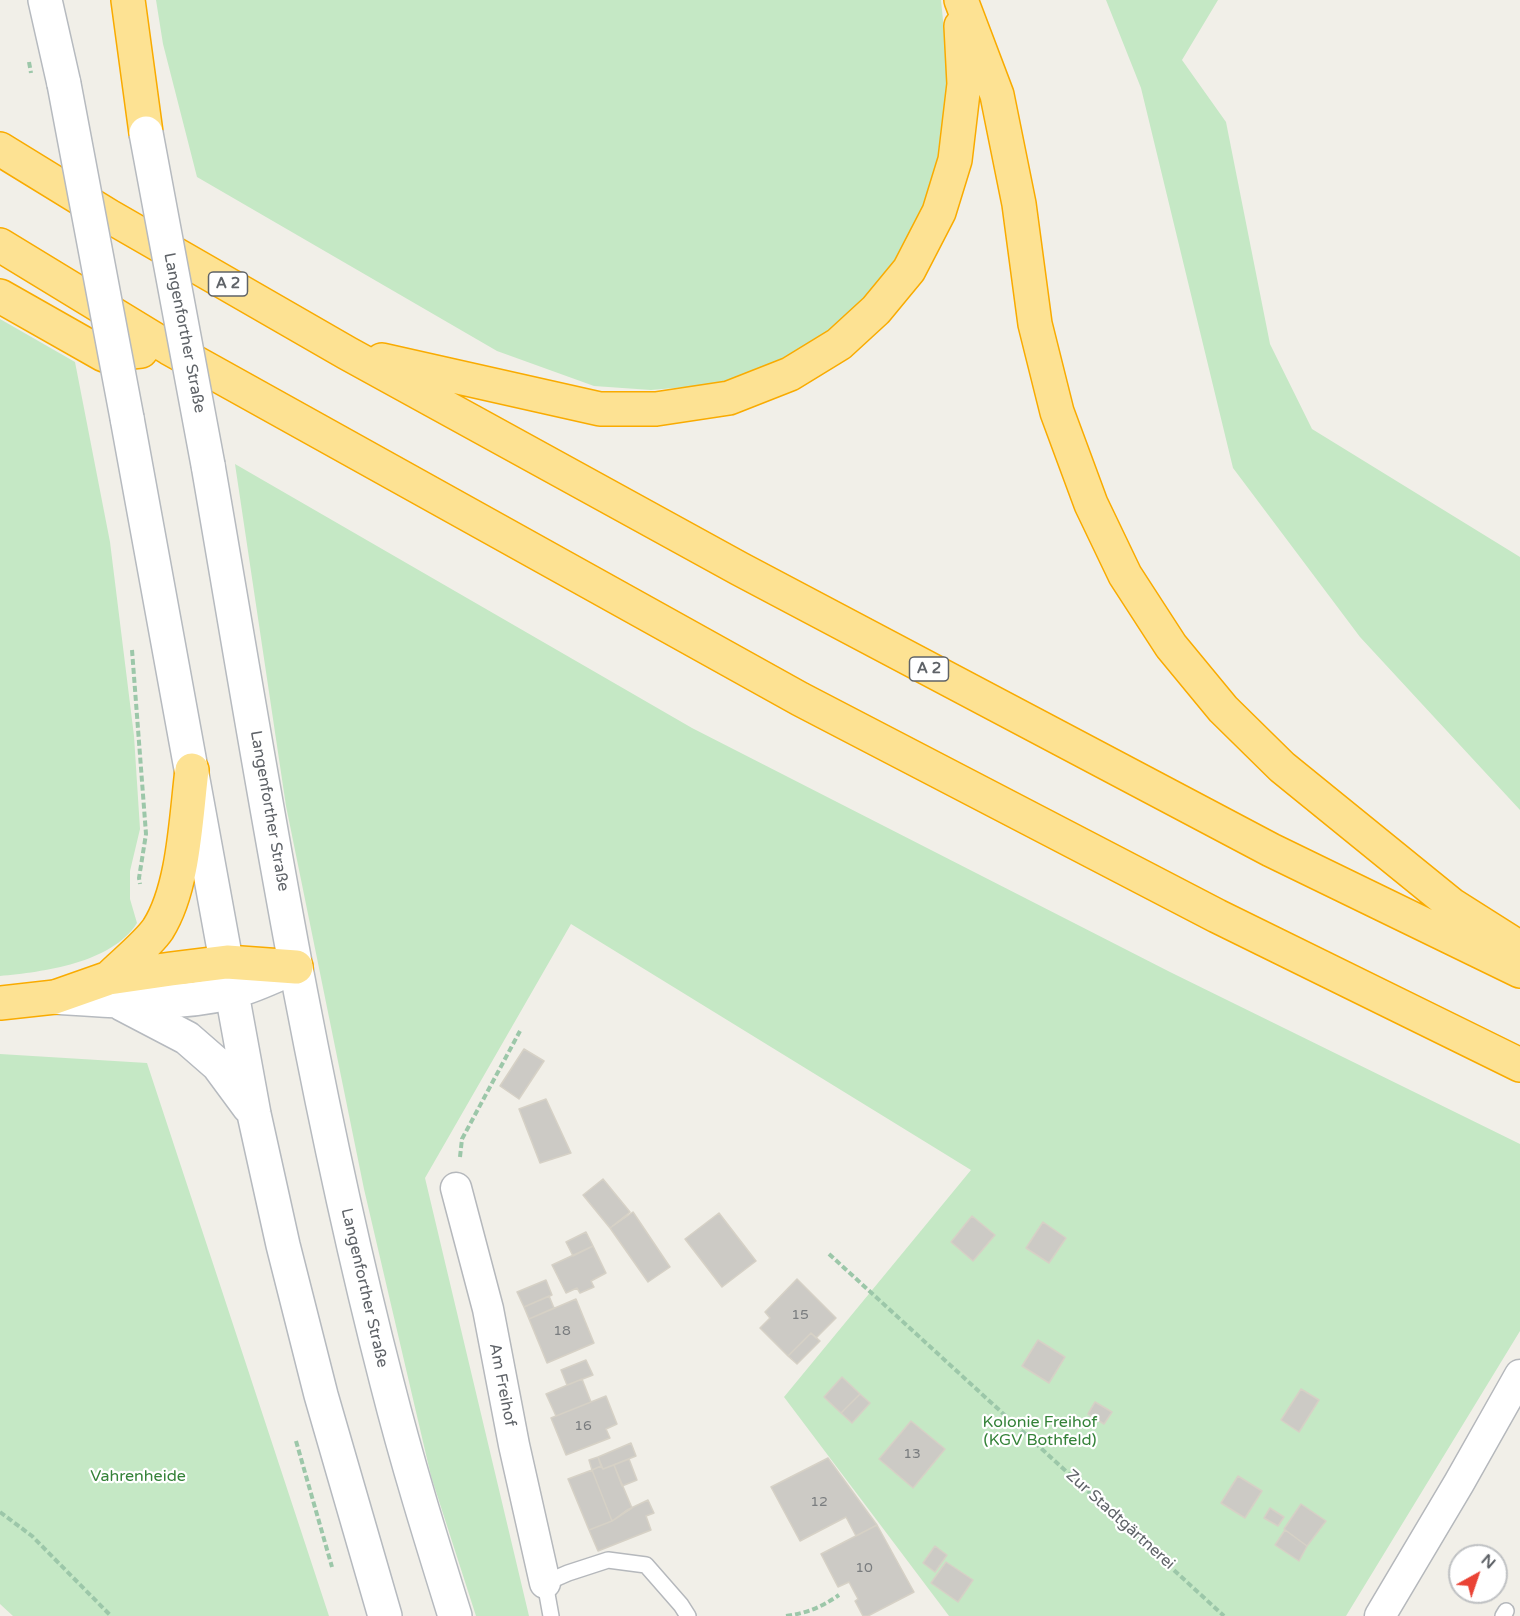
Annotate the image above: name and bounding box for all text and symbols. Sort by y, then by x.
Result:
street label: Langenforther Straße [159,251,209,415]
road number: A 2 [208,272,248,296]
road number: A 2 [910,657,948,681]
street label: Langenforther Straße [245,729,293,893]
street label: Langenforther Straße [336,1206,392,1370]
house number: 15 [791,1307,809,1323]
house number: 18 [553,1323,571,1339]
street label: Am Freihof [485,1342,519,1428]
park label: Kolonie Freihof (KGV Bothfeld) [983,1413,1097,1451]
house number: 16 [574,1418,592,1434]
house number: 13 [903,1446,921,1462]
street label: Zur Stadtgärtnerei [1062,1466,1178,1574]
park label: Vahrenheide [90,1467,186,1487]
house number: 12 [810,1494,828,1510]
north arrow [1448,1544,1508,1604]
text: N [1477,1550,1500,1574]
house number: 10 [855,1560,873,1576]

